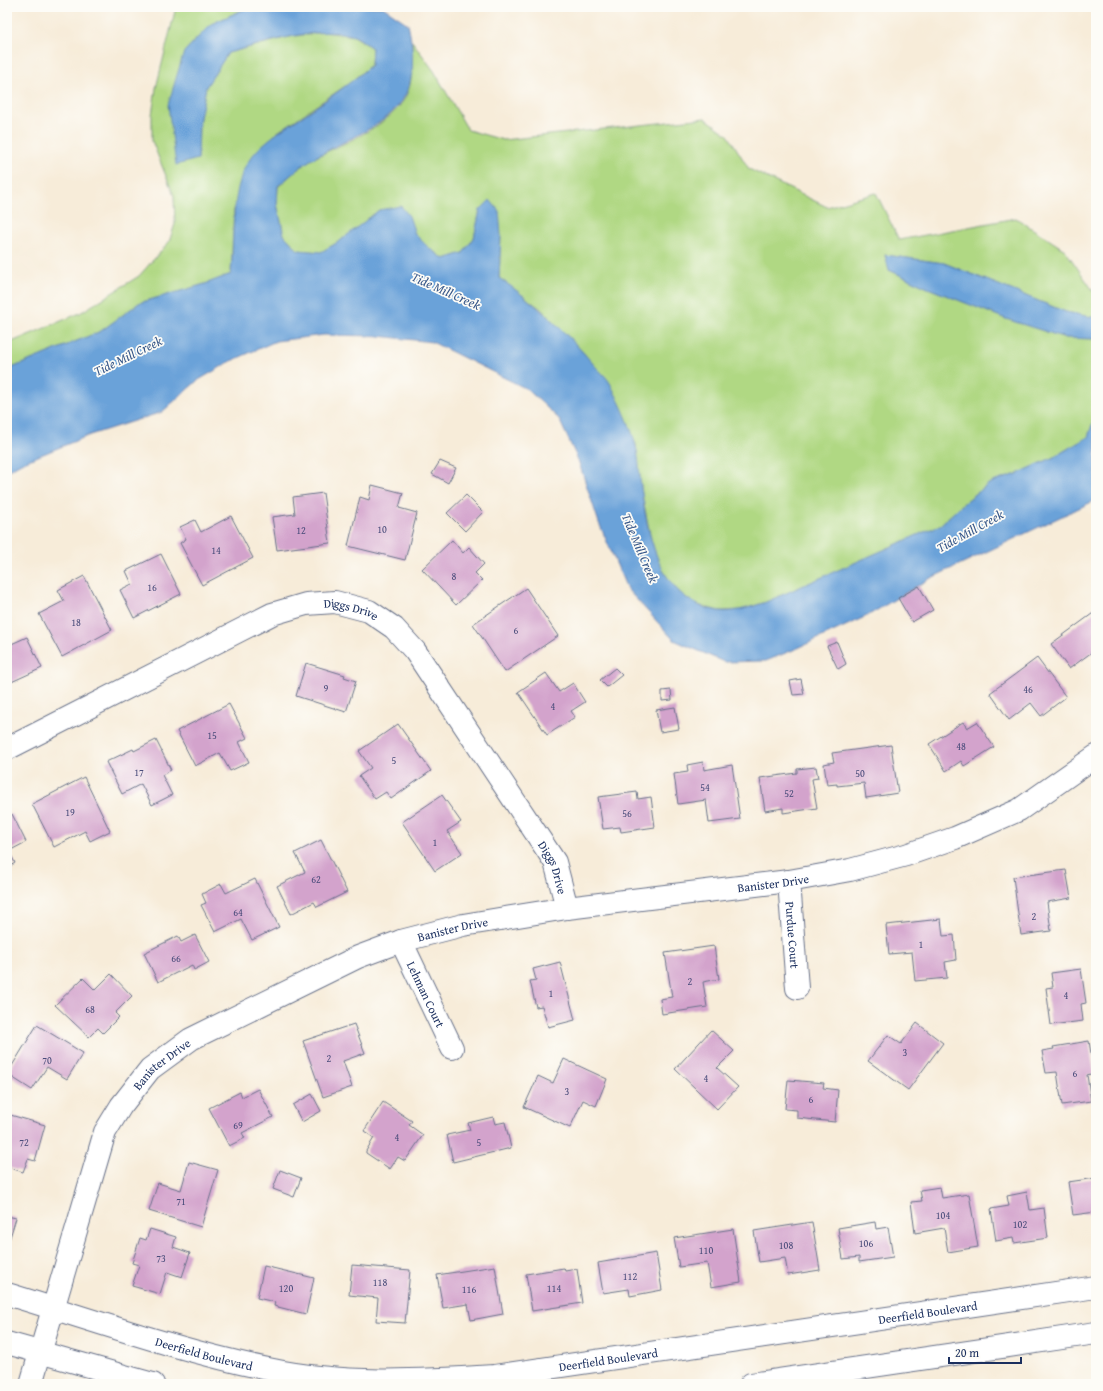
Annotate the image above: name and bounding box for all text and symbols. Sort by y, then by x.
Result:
water label: Tide Mill Creek [408,267,484,315]
water label: Tide Mill Creek [91,331,165,381]
water label: Tide Mill Creek [933,505,1007,557]
water label: Tide Mill Creek [617,510,663,586]
house number: 10 [377,522,387,537]
house number: 12 [296,523,306,538]
house number: 14 [211,543,221,558]
house number: 8 [452,569,457,584]
house number: 16 [147,580,157,595]
street label: Diggs Drive [323,594,383,624]
house number: 18 [71,615,81,630]
house number: 6 [514,623,519,638]
house number: 9 [324,681,329,696]
house number: 46 [1023,682,1033,697]
house number: 4 [551,699,556,714]
house number: 15 [207,728,217,743]
house number: 48 [956,739,966,754]
house number: 5 [392,753,397,768]
house number: 17 [134,765,144,780]
house number: 50 [855,766,865,781]
house number: 54 [700,780,710,795]
house number: 52 [784,786,794,801]
house number: 19 [65,805,75,820]
house number: 56 [622,806,632,821]
house number: 1 [433,835,438,850]
street label: Diggs Drive [535,837,572,896]
street label: Banister Drive [736,869,811,896]
house number: 62 [311,872,321,887]
street label: Purdue Court [782,901,804,970]
house number: 64 [233,905,243,920]
house number: 2 [1032,909,1037,924]
street label: Banister Drive [416,913,489,945]
house number: 1 [919,937,924,952]
house number: 66 [171,951,181,966]
street label: Lehman Court [403,958,450,1031]
house number: 2 [688,974,693,989]
house number: 1 [549,986,554,1001]
house number: 4 [1064,988,1069,1003]
house number: 68 [85,1002,95,1017]
street label: Banister Drive [128,1034,194,1093]
house number: 3 [903,1045,908,1060]
house number: 2 [327,1051,332,1066]
house number: 70 [42,1053,52,1068]
house number: 6 [1073,1066,1078,1081]
house number: 4 [704,1071,709,1086]
house number: 3 [565,1084,570,1099]
house number: 6 [809,1092,814,1107]
house number: 69 [233,1118,243,1133]
house number: 4 [395,1130,400,1145]
house number: 72 [19,1135,29,1150]
house number: 5 [477,1135,482,1150]
house number: 71 [176,1194,186,1209]
house number: 104 [936,1208,950,1223]
house number: 102 [1013,1217,1027,1232]
house number: 106 [859,1236,873,1251]
house number: 108 [779,1238,793,1253]
house number: 110 [699,1243,713,1258]
house number: 73 [156,1251,166,1266]
house number: 112 [623,1269,637,1284]
house number: 118 [373,1275,387,1290]
house number: 120 [279,1281,293,1296]
house number: 114 [547,1281,561,1296]
house number: 116 [462,1282,476,1297]
street label: Deerfield Boulevard [877,1296,979,1328]
street label: Deerfield Boulevard [154,1332,255,1374]
scale bar [949,1339,1021,1365]
street label: Deerfield Boulevard [558,1343,659,1375]
text: 20 m [955,1344,979,1361]

